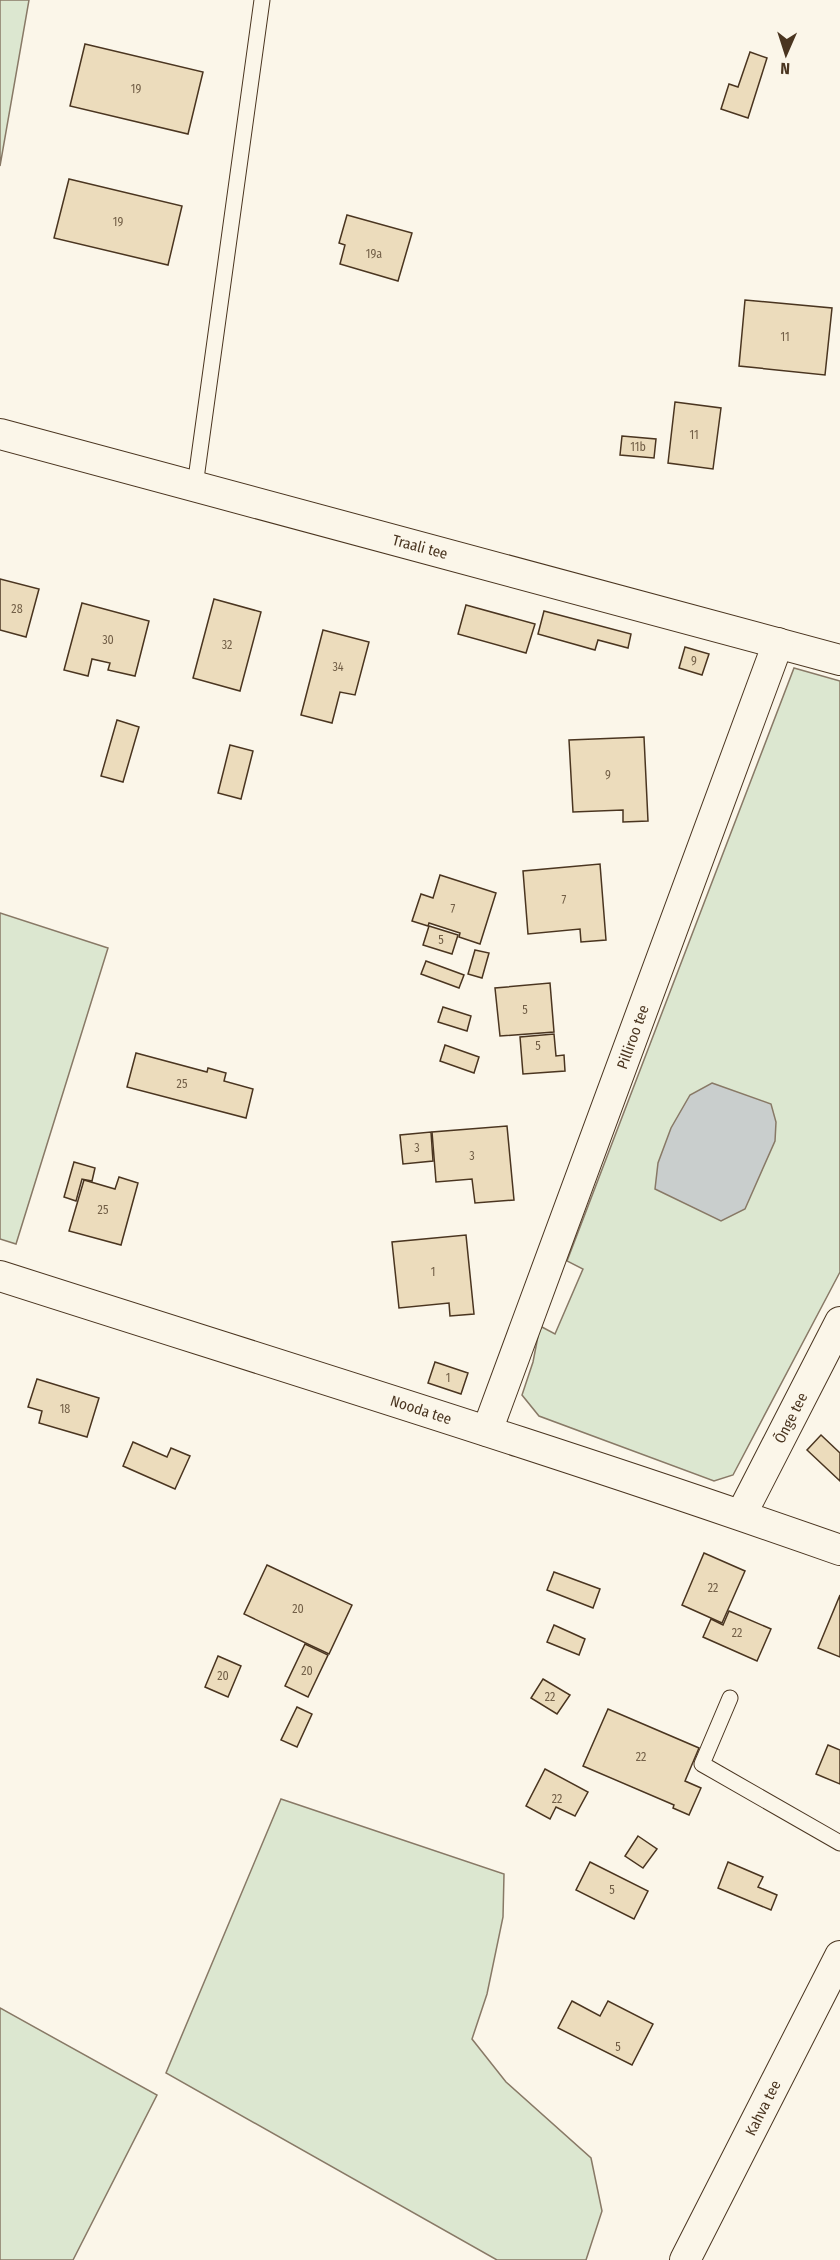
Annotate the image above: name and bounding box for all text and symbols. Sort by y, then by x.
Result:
north arrow [756,24,816,84]
text: N [780,59,791,78]
house number: 19 [131,82,141,96]
house number: 19 [113,215,123,229]
house number: 19a [366,247,382,261]
house number: 11 [780,330,790,344]
house number: 11 [689,428,699,442]
house number: 11b [630,440,646,454]
street label: Traali tee [390,531,450,563]
house number: 28 [11,602,23,616]
house number: 30 [102,633,114,647]
house number: 32 [222,638,232,652]
house number: 9 [691,654,697,668]
house number: 34 [332,660,344,674]
house number: 9 [605,768,611,782]
house number: 7 [562,893,567,907]
house number: 7 [451,902,456,916]
house number: 5 [438,933,444,947]
street label: Pilliroo tee [613,1002,653,1072]
house number: 5 [522,1003,528,1017]
house number: 5 [535,1039,541,1053]
house number: 25 [177,1077,188,1091]
house number: 3 [414,1141,420,1155]
house number: 3 [469,1149,475,1163]
house number: 25 [98,1203,109,1217]
house number: 1 [431,1265,435,1279]
house number: 1 [446,1371,450,1385]
street label: Õnge tee [771,1390,811,1446]
street label: Nooda tee [388,1392,454,1428]
house number: 18 [60,1402,70,1416]
house number: 22 [708,1581,718,1595]
house number: 20 [292,1602,304,1616]
house number: 22 [732,1626,742,1640]
house number: 20 [301,1664,313,1678]
house number: 20 [217,1669,229,1683]
house number: 22 [545,1690,555,1704]
house number: 22 [636,1750,646,1764]
house number: 22 [552,1792,562,1806]
house number: 5 [609,1883,615,1897]
house number: 5 [615,2040,621,2054]
street label: Kahva tee [741,2077,785,2139]

